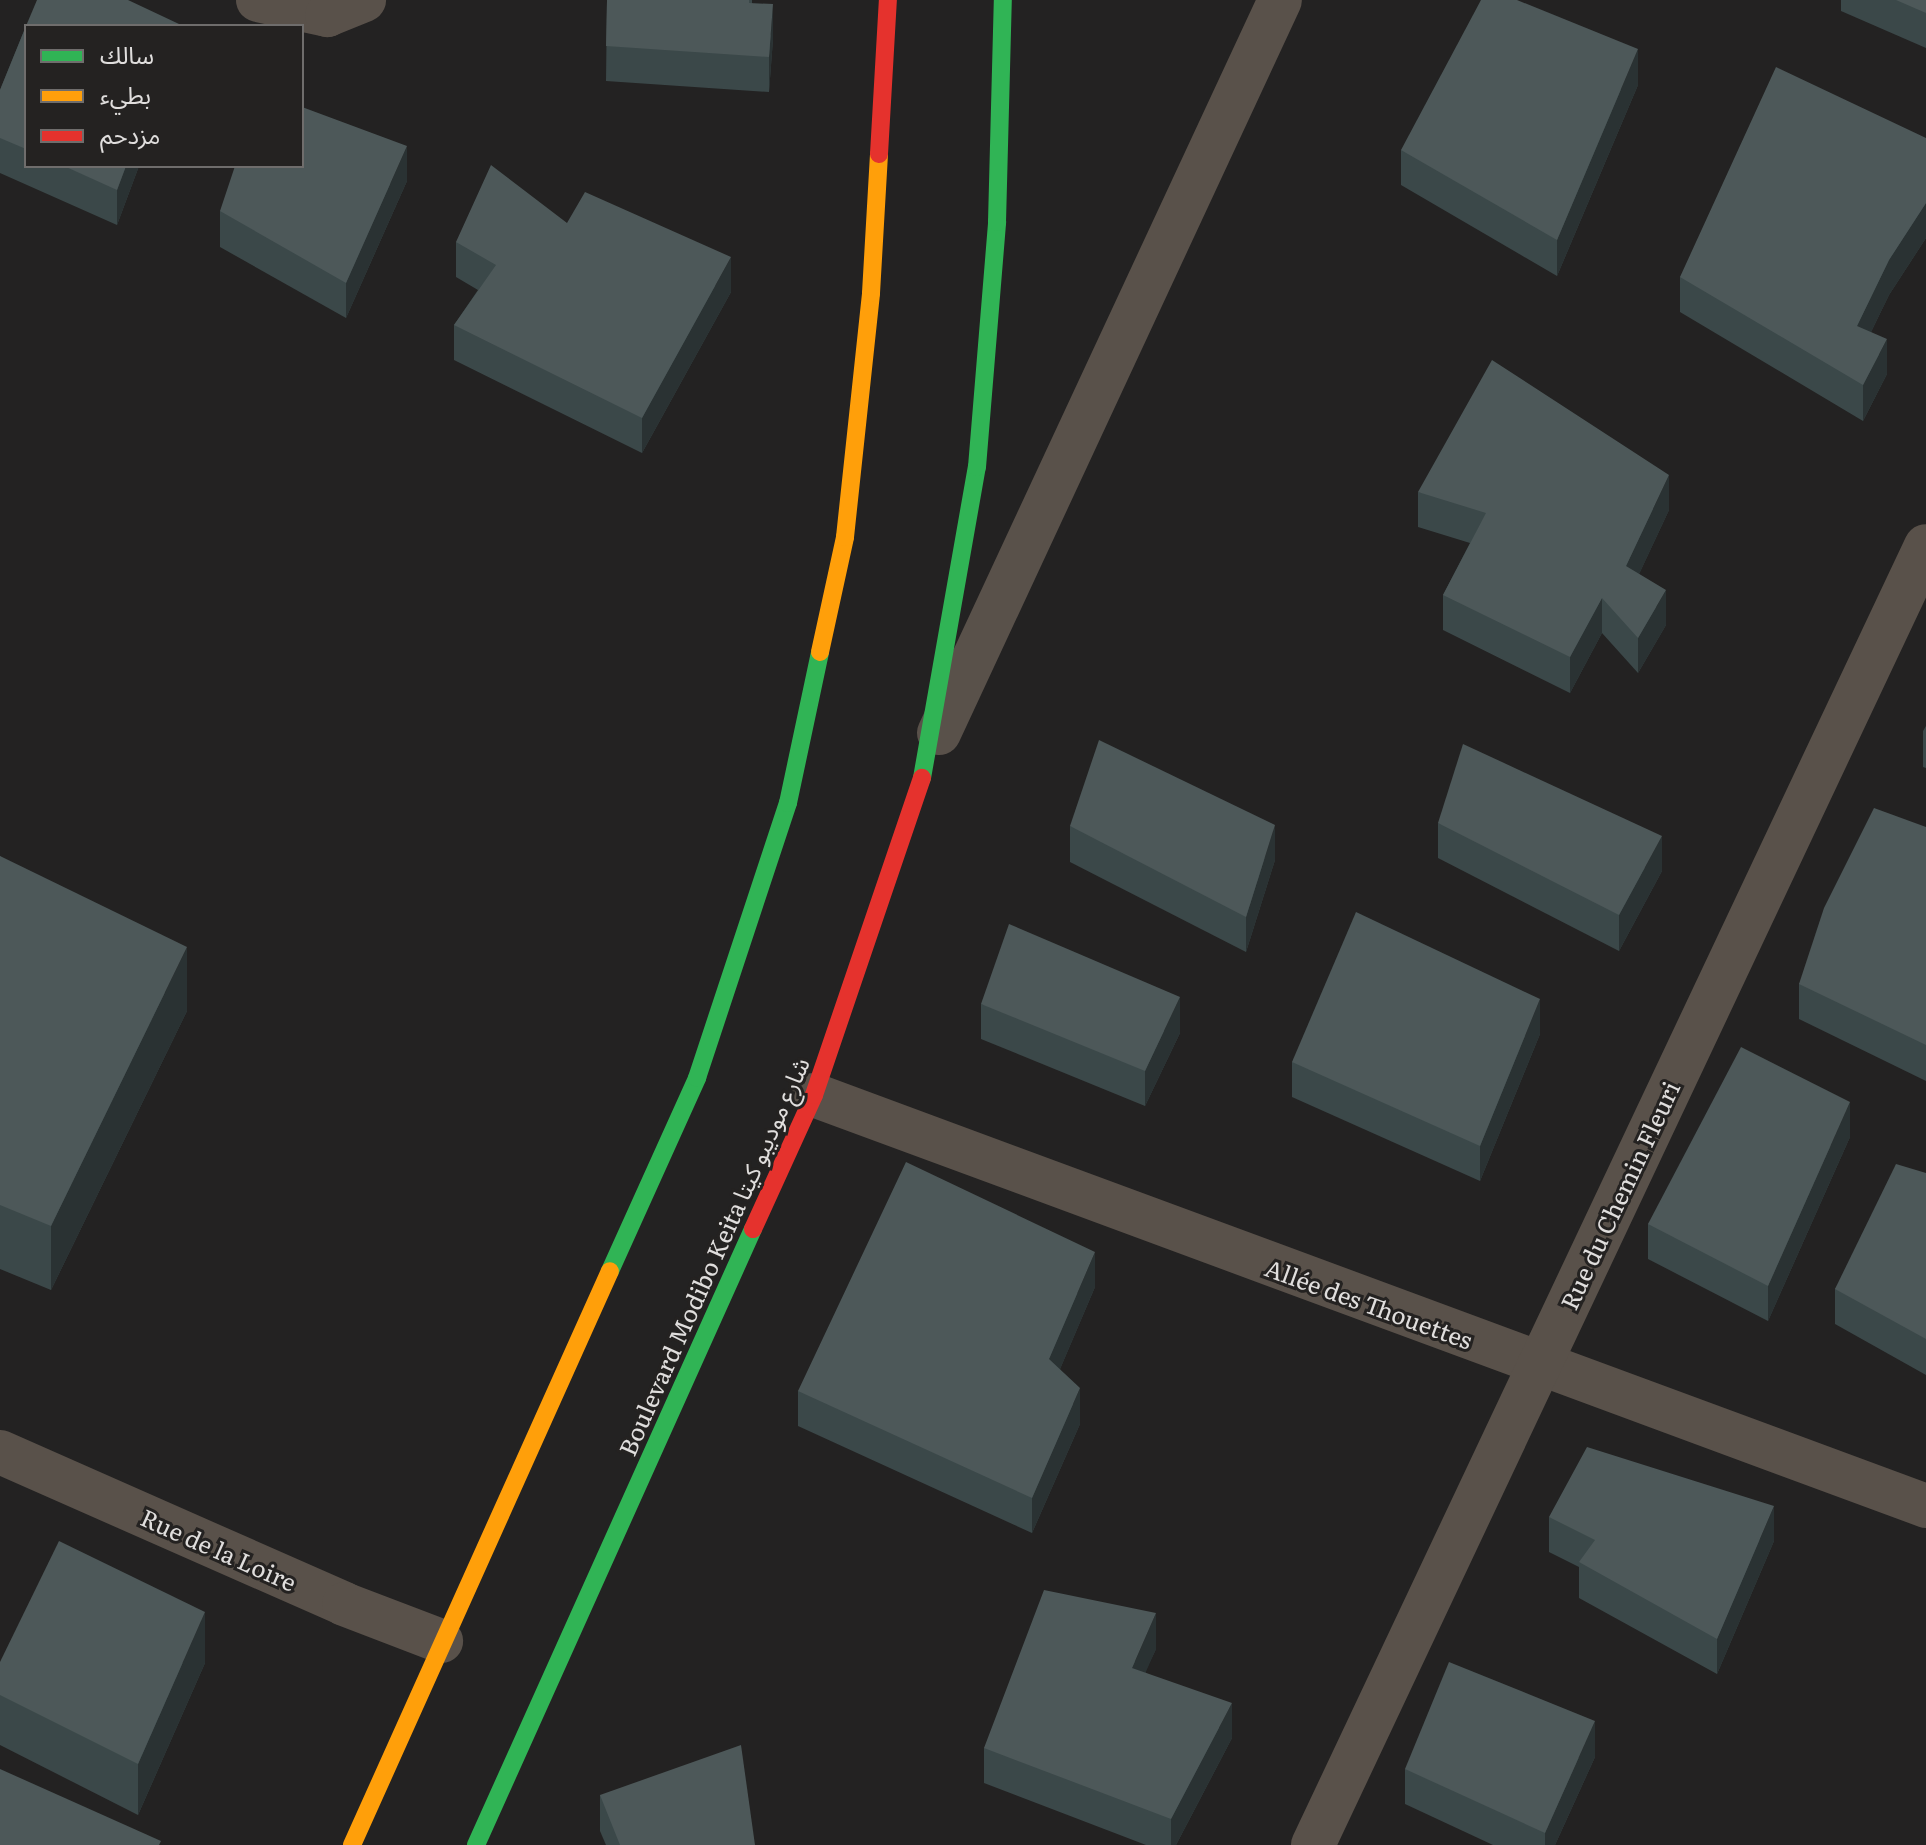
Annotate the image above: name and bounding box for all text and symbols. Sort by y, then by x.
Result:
legend [24,24,304,168]
text: سالك [100,36,154,71]
text: بطيء [100,76,151,111]
text: مزدحم [100,116,160,151]
street label: Boulevard Modibo Keita شارع موديبو كيتا [612,1052,814,1460]
street label: Rue du Chemin Fleuri [1553,1076,1685,1314]
street label: Allée des Thouettes [1261,1252,1477,1354]
street label: Rue de la Loire [137,1502,301,1596]

